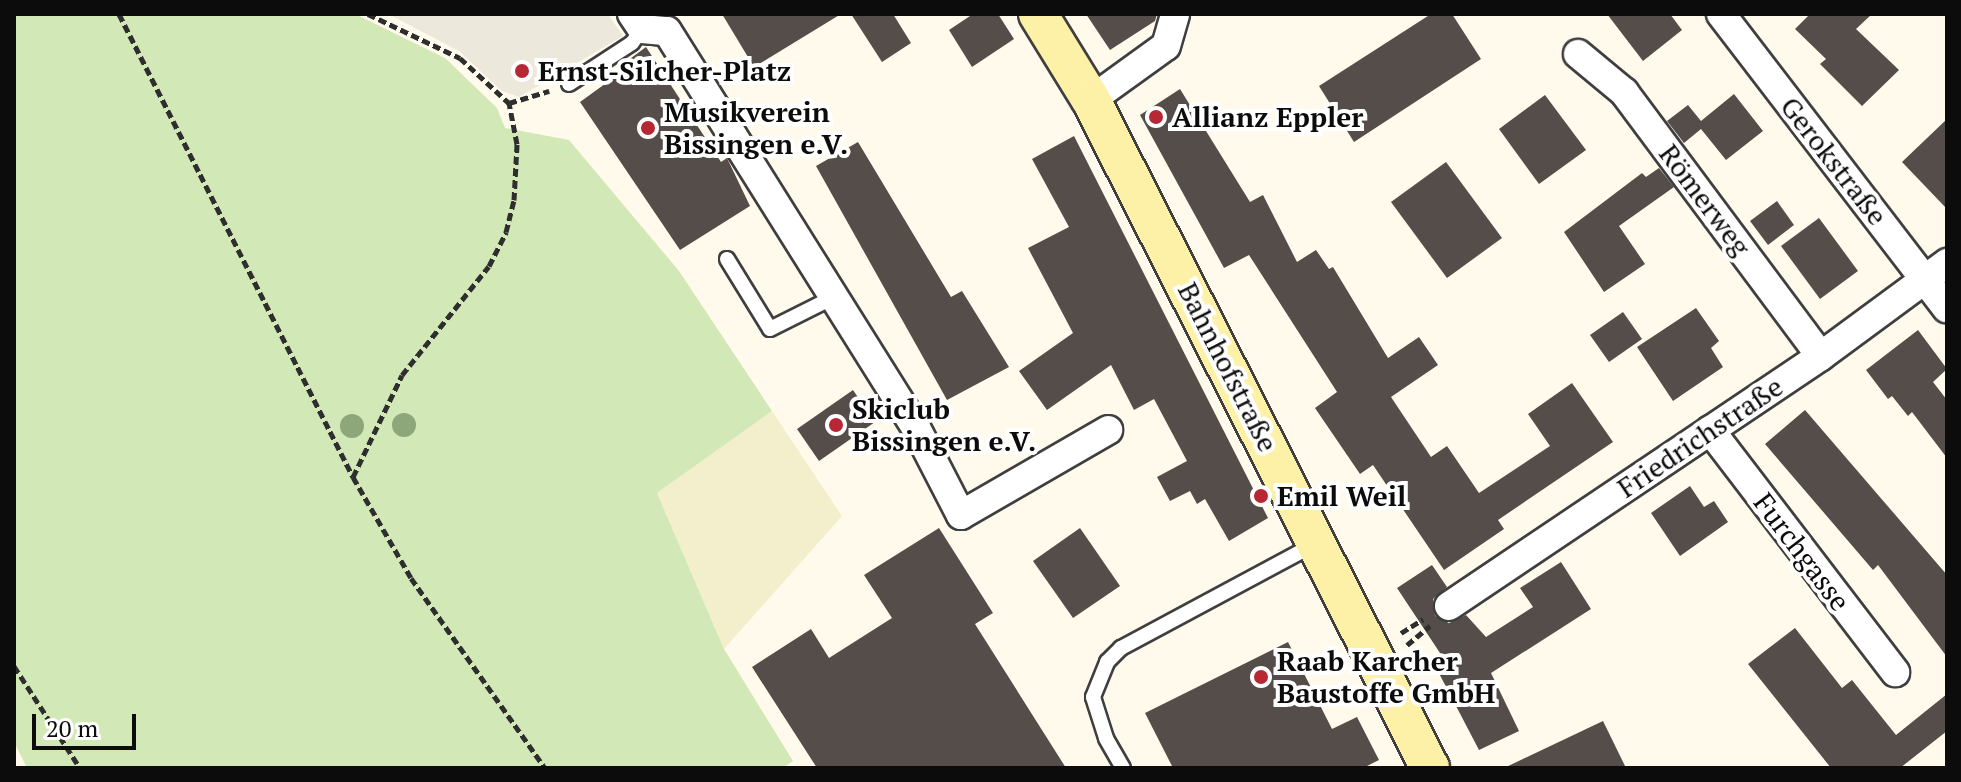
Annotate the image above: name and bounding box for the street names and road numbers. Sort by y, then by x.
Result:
street label: Gerokstraße [1774,90,1894,232]
street label: Römerweg [1652,138,1758,262]
street label: Bahnhofstraße [1171,277,1285,457]
street label: Friedrichstraße [1611,369,1789,505]
street label: Furchgasse [1747,486,1857,618]

